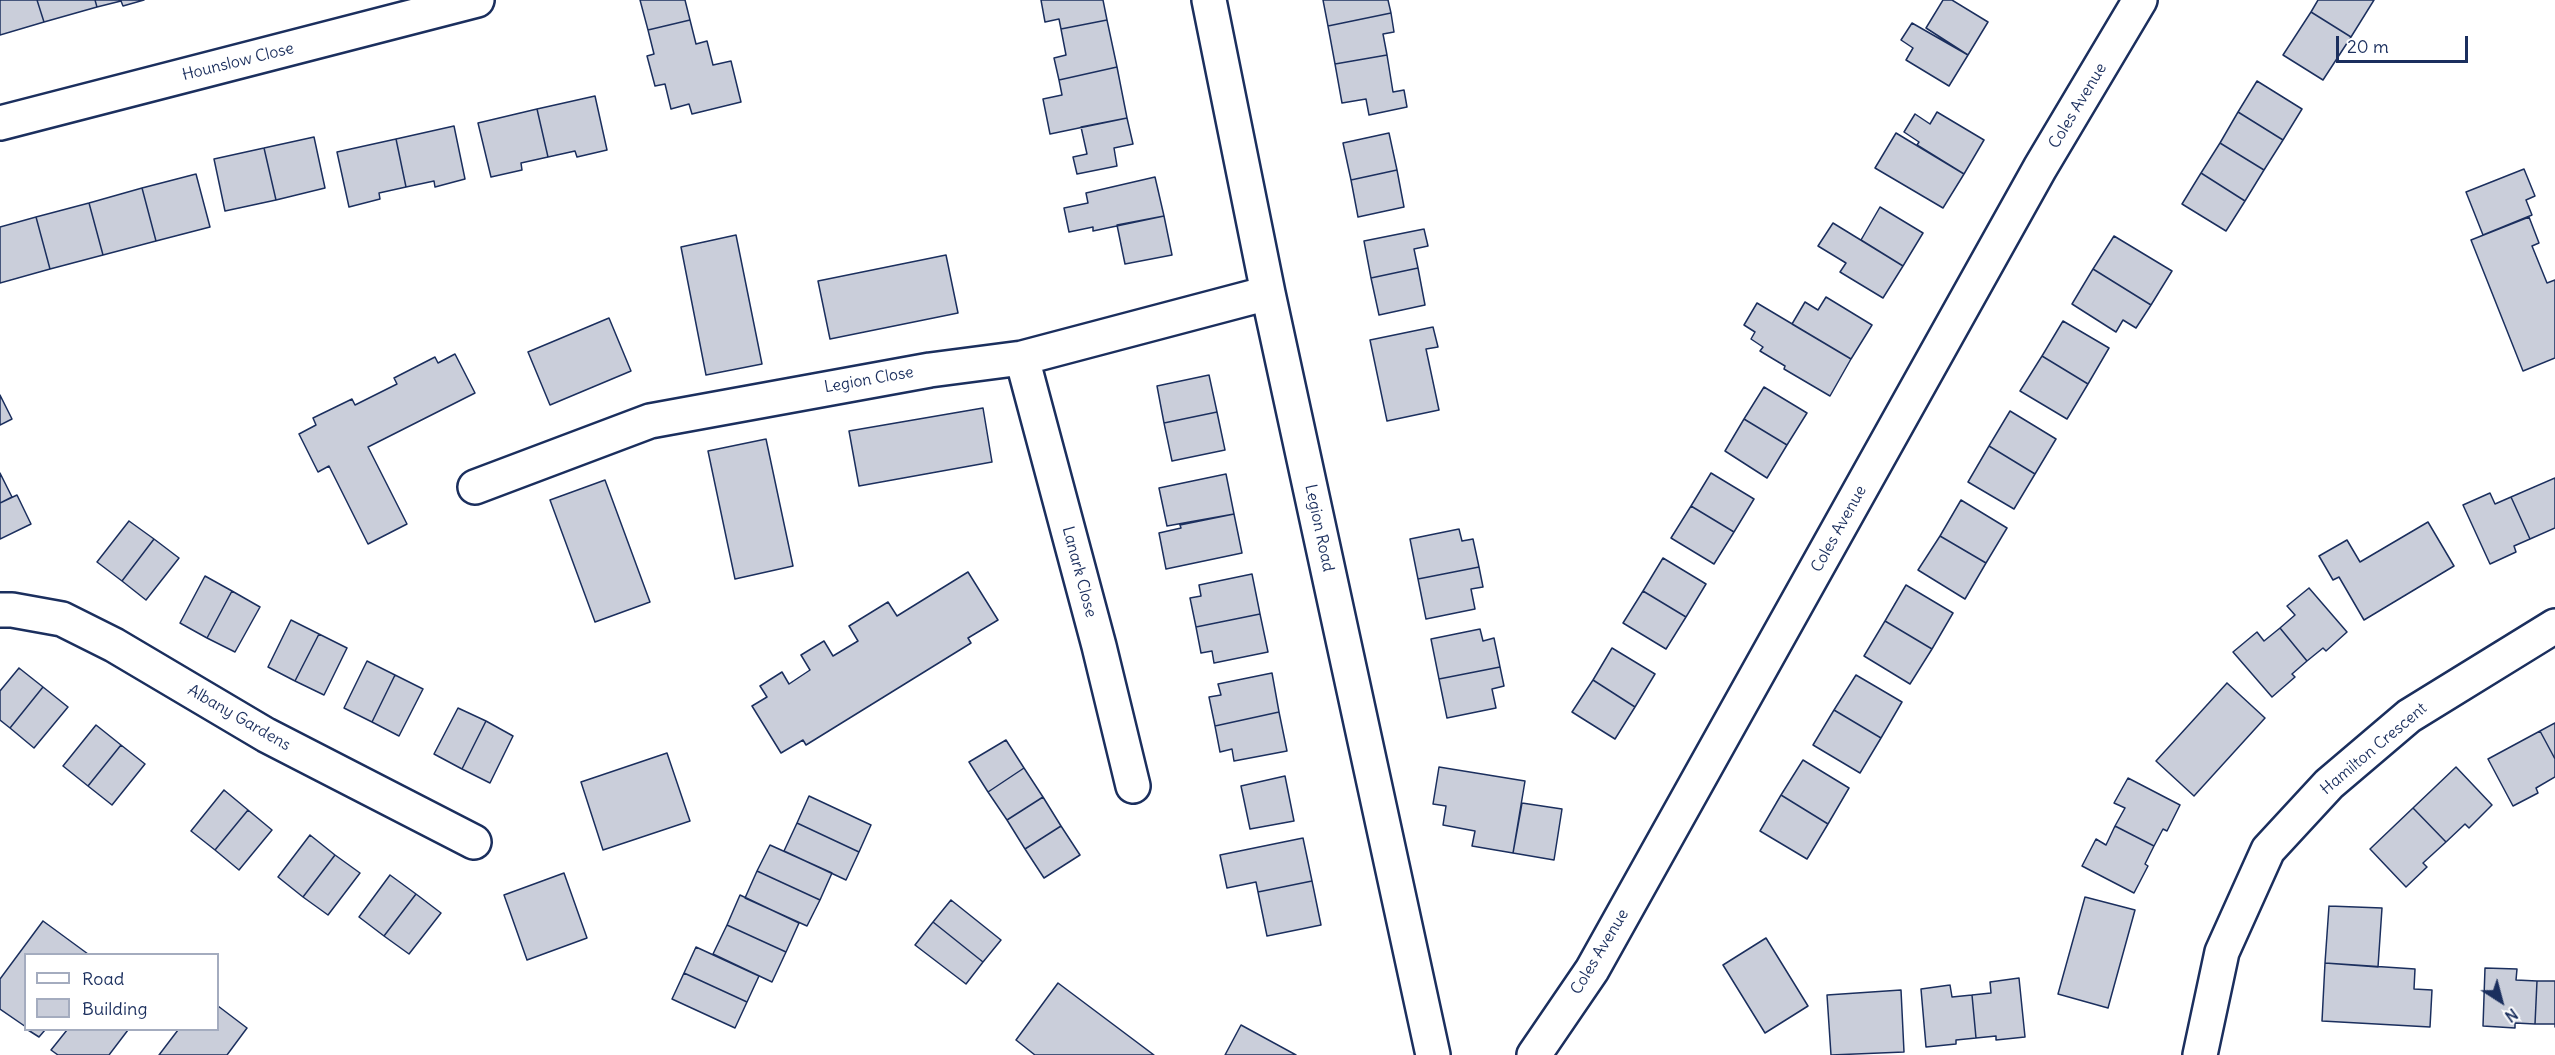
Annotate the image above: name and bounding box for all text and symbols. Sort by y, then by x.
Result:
scale bar [2339,24,2471,62]
text: 20 m [2347,35,2389,58]
street label: Hounslow Close [180,39,296,85]
street label: Coles Avenue [2045,60,2111,152]
street label: Legion Close [823,363,915,397]
street label: Coles Avenue [1807,482,1871,576]
street label: Legion Road [1300,483,1338,573]
street label: Lanark Close [1058,524,1100,620]
street label: Albany Gardens [184,681,294,755]
street label: Hamilton Crescent [2317,699,2431,799]
street label: Coles Avenue [1567,906,1633,998]
legend [24,953,219,1031]
text: Road [82,967,124,990]
north arrow [2471,971,2531,1031]
text: Building [82,997,147,1020]
text: N [2501,1004,2522,1027]

